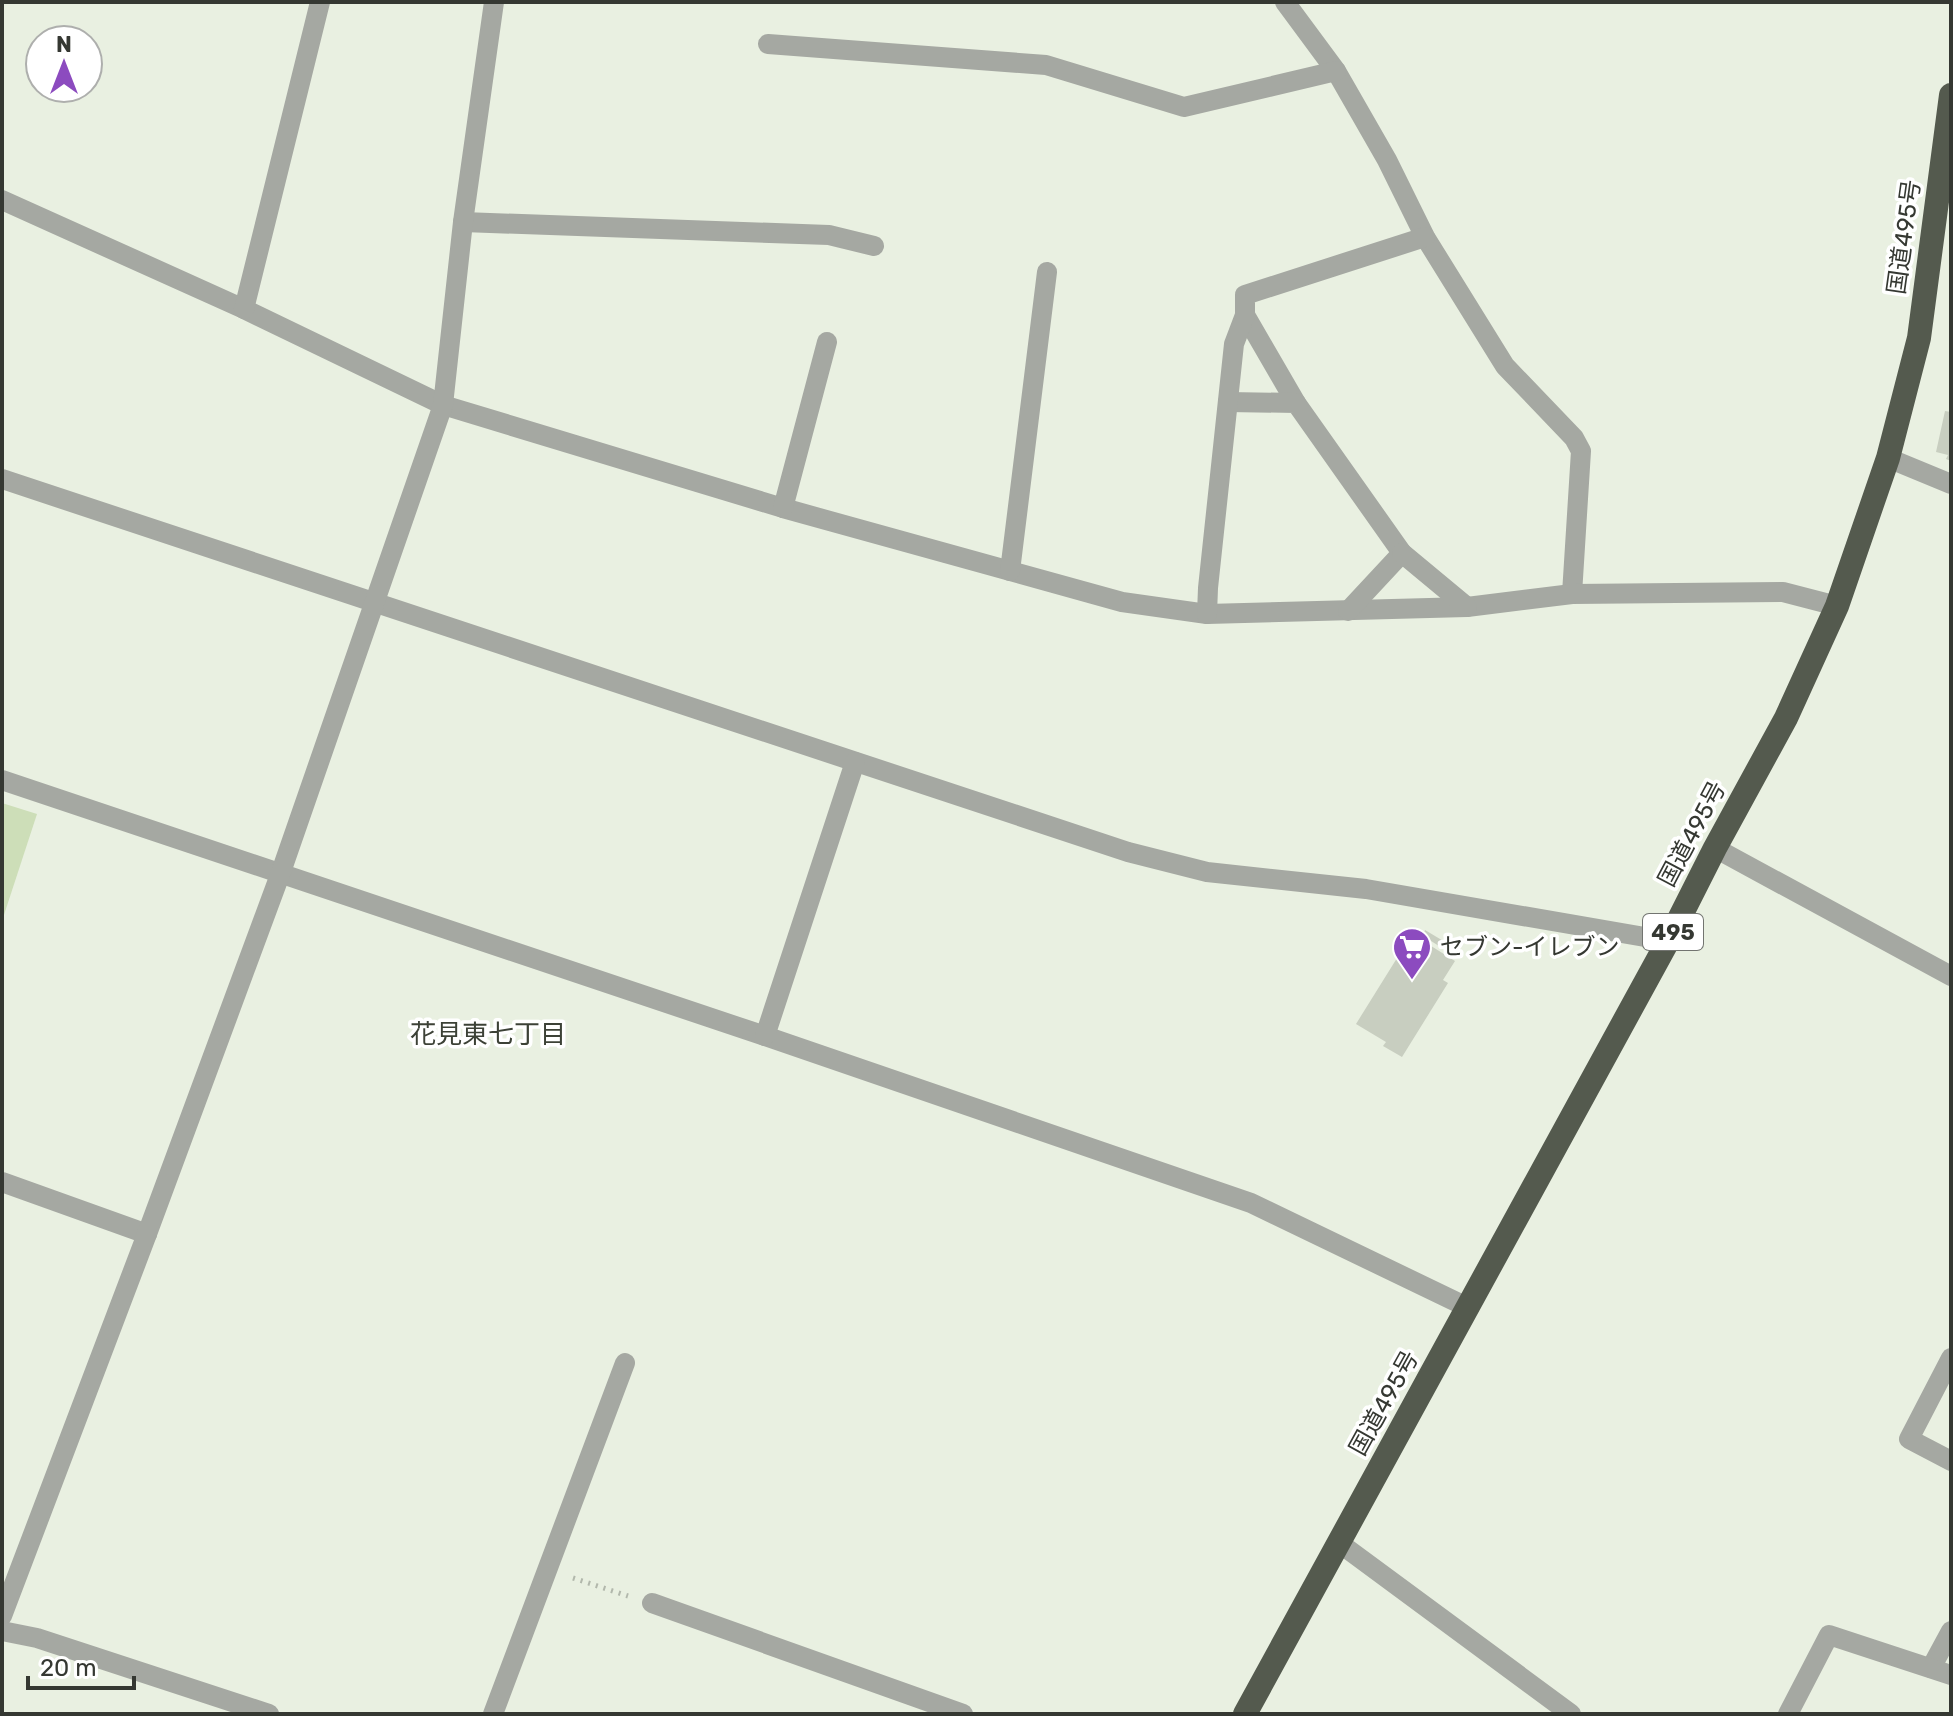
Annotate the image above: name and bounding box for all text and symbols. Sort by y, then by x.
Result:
north arrow [24,24,104,104]
text: N [56,31,72,58]
street label: 国道495号 [1882,178,1926,296]
street label: 国道495号 [1653,777,1731,891]
road number: 495 [1643,914,1703,950]
supermarket icon: セブン-イレブン [1391,926,1433,981]
place label: セブン-イレブン [1440,933,1620,961]
district label: 花見東七丁目 [410,1019,566,1050]
street label: 国道495号 [1344,1346,1424,1460]
scale bar [28,1640,134,1690]
text: 20 m [40,1654,97,1682]

